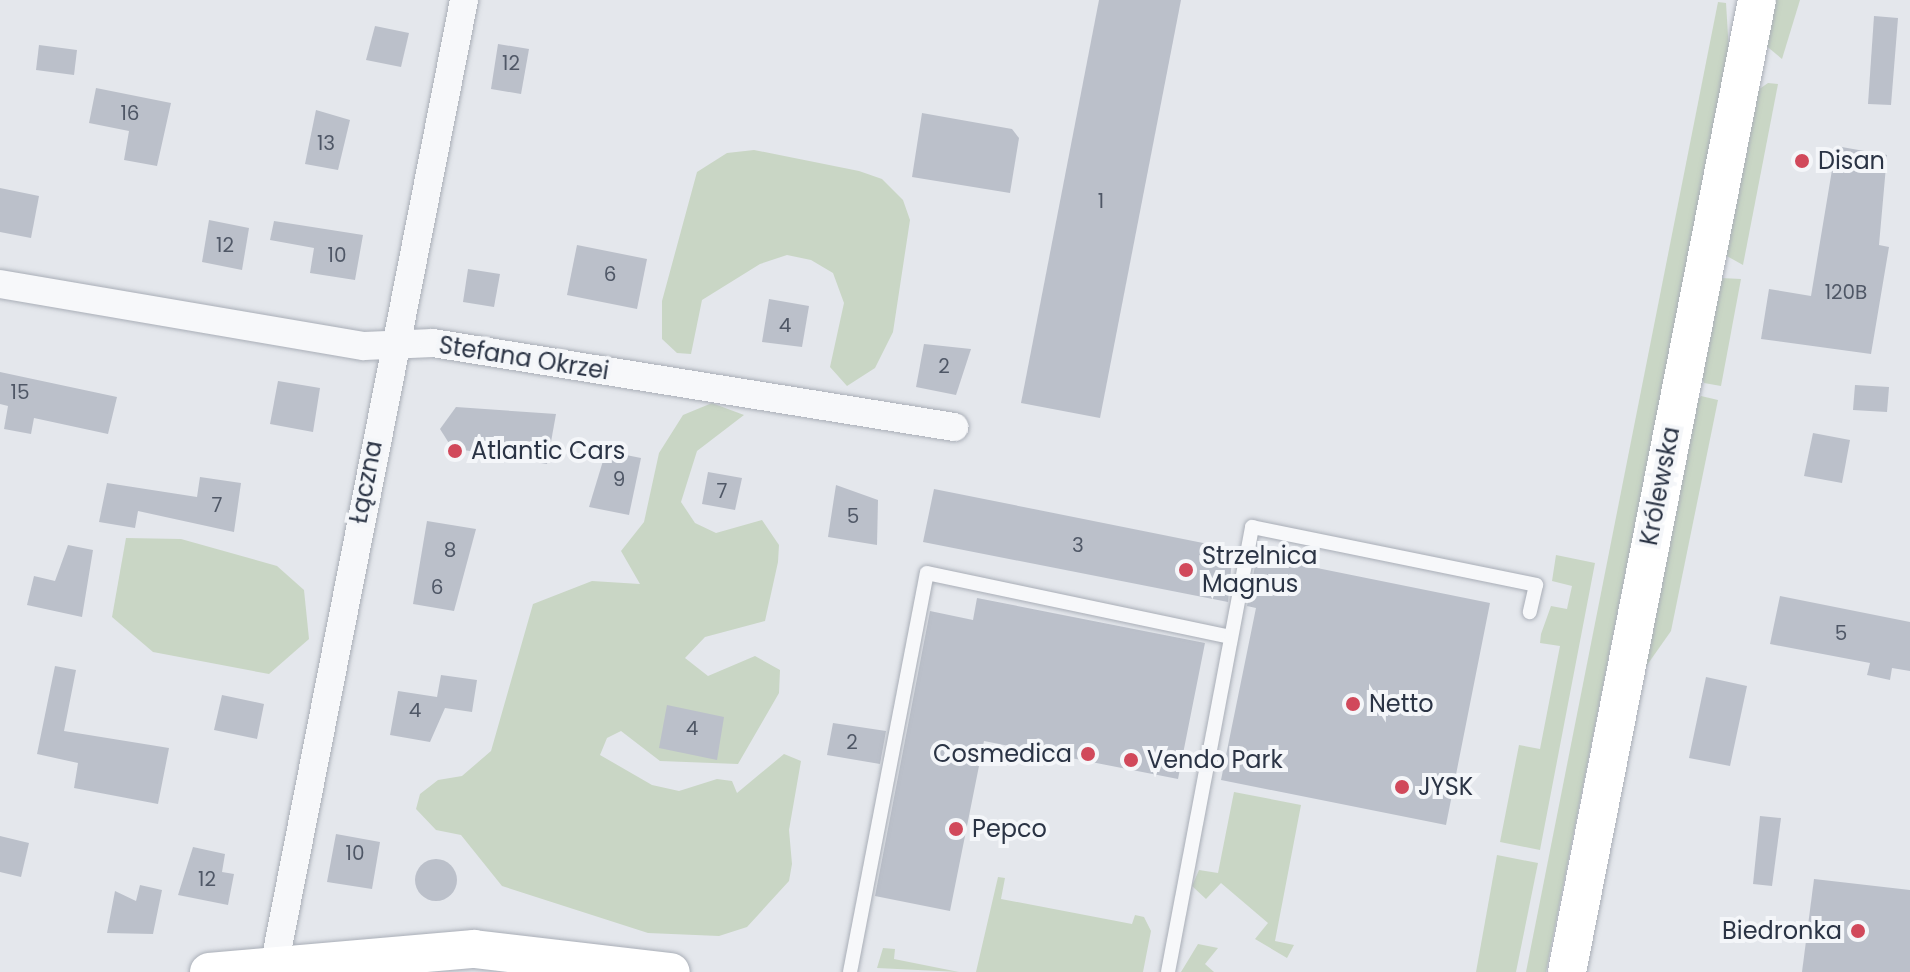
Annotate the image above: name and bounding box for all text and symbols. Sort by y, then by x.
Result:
house number: 12 [502,51,520,75]
house number: 16 [120,101,140,125]
house number: 13 [317,131,335,155]
place label: Disan [1818,147,1885,175]
marker: Disan [1793,152,1811,170]
house number: 1 [1098,189,1104,213]
house number: 12 [216,233,234,257]
house number: 10 [328,243,346,267]
house number: 6 [604,262,616,286]
house number: 120B [1825,280,1867,304]
house number: 4 [779,313,791,337]
street label: Stefana Okrzei [437,330,611,386]
house number: 2 [938,354,950,378]
house number: 15 [11,380,29,404]
street label: Królewska [1634,424,1686,548]
place label: Atlantic Cars [471,437,625,465]
street label: Łączna [344,438,388,526]
marker: Atlantic Cars [446,442,464,460]
house number: 9 [613,467,625,491]
house number: 7 [717,479,727,503]
house number: 7 [212,493,222,517]
house number: 5 [847,504,859,528]
house number: 3 [1072,533,1084,557]
house number: 8 [444,538,456,562]
place label: Strzelnica Magnus [1202,542,1318,598]
marker: Strzelnica Magnus [1177,561,1195,579]
house number: 6 [431,575,443,599]
house number: 5 [1835,621,1847,645]
place label: Netto [1369,690,1434,718]
marker: Netto [1344,695,1362,713]
house number: 4 [409,698,421,722]
house number: 4 [686,716,698,740]
house number: 2 [846,730,858,754]
place label: Cosmedica [933,740,1072,768]
marker: Cosmedica [1079,745,1097,763]
place label: Vendo Park [1147,746,1283,774]
marker: Vendo Park [1122,751,1140,769]
place label: JYSK [1418,773,1473,801]
marker: JYSK [1393,778,1411,796]
place label: Pepco [972,815,1047,843]
marker: Pepco [947,820,965,838]
house number: 10 [346,841,364,865]
house number: 12 [198,867,216,891]
place label: Biedronka [1722,917,1842,945]
marker: Biedronka [1849,922,1867,940]

